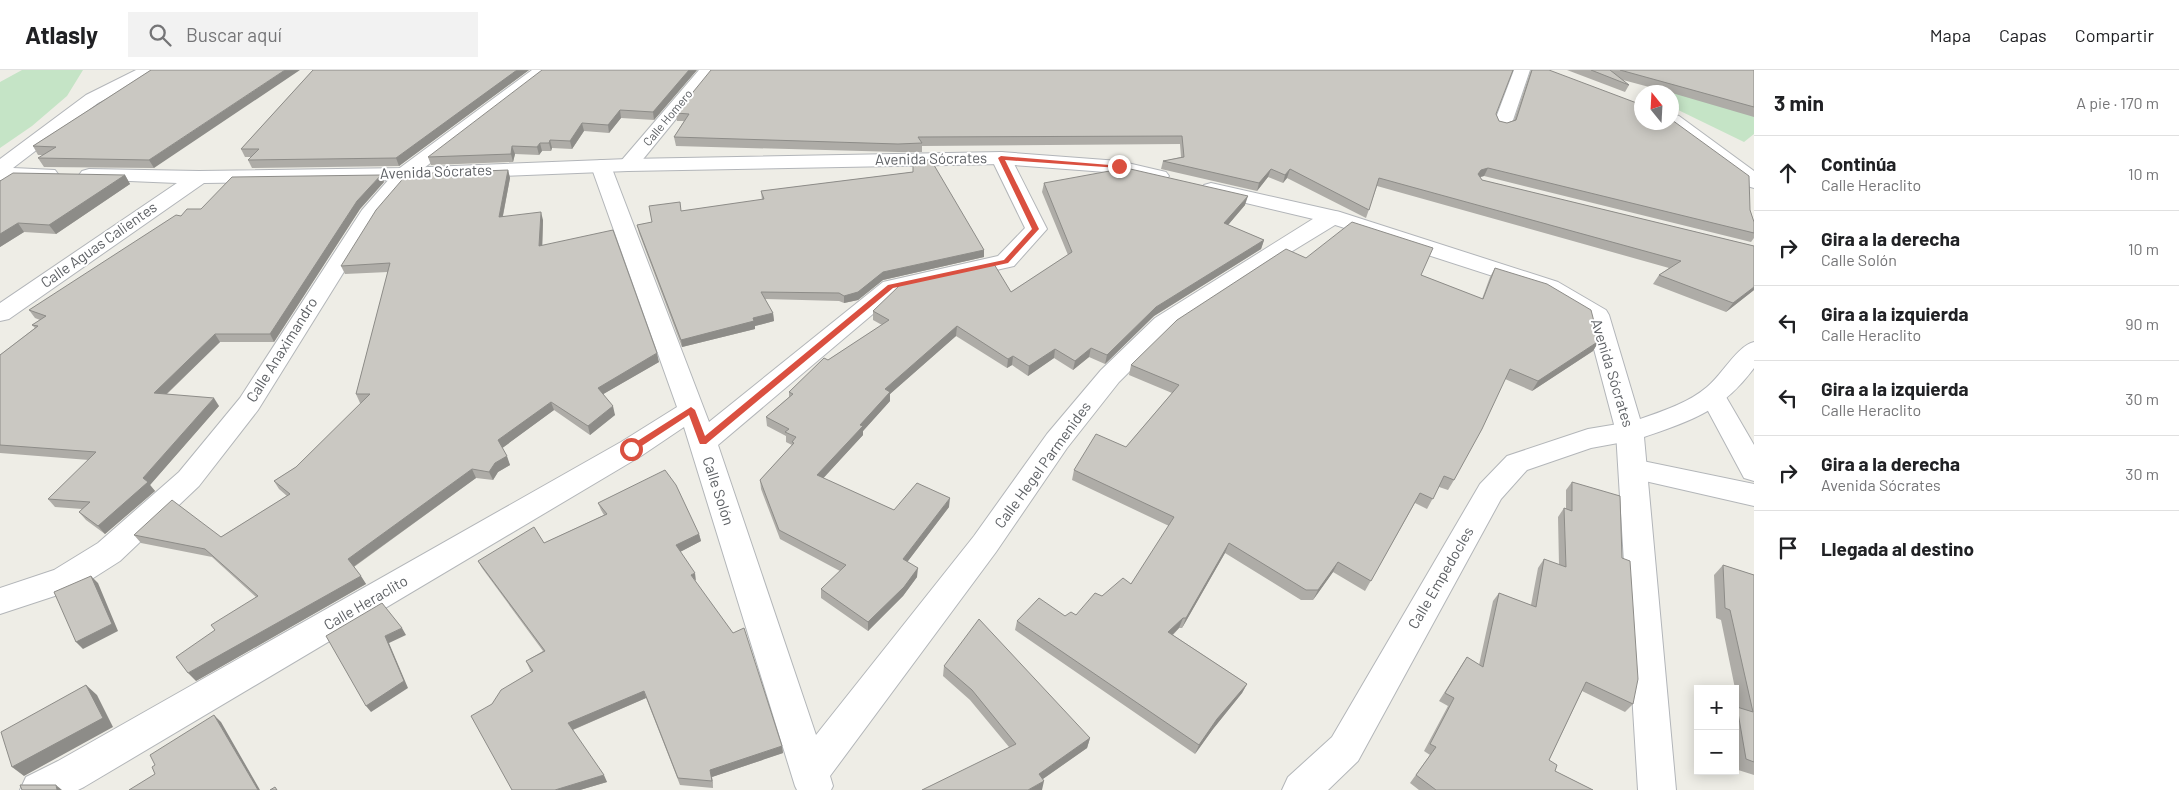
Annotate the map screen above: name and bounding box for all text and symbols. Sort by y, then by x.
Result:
search box [128,12,478,57]
text: Atlasly [25,20,98,49]
icon: search [146,21,174,49]
text: Buscar aquí [186,23,282,46]
text: Mapa [1930,24,1971,46]
text: Capas [1999,24,2047,46]
text: Compartir [2075,24,2154,46]
north arrow [1634,85,1679,130]
street label: Calle Homero [640,86,695,148]
text: 3 min [1774,90,1824,115]
text: A pie · 170 m [2076,93,2159,112]
street label: Avenida Sócrates [875,148,987,168]
text: Continúa [1821,152,1896,175]
route end [1108,155,1131,178]
icon: ahead [1774,159,1802,187]
street label: Avenida Sócrates [380,160,492,182]
text: 10 m [2128,164,2159,183]
text: Calle Heraclito [1821,175,1921,194]
street label: Calle Aguas Calientes [37,197,160,291]
text: Gira a la derecha [1821,227,1960,250]
icon: right [1774,234,1802,262]
text: 10 m [2128,239,2159,258]
text: Calle Solón [1821,250,1897,269]
street label: Calle Anaximandro [242,294,321,405]
text: Gira a la izquierda [1821,302,1969,325]
icon: left [1774,309,1802,337]
text: 90 m [2125,314,2159,333]
street label: Avenida Sócrates [1588,316,1638,429]
text: Calle Heraclito [1821,325,1921,344]
text: Gira a la izquierda [1821,377,1969,400]
icon: left [1774,384,1802,412]
text: 30 m [2125,389,2159,408]
street label: Calle Hegel Parmenides [990,398,1094,531]
text: Calle Heraclito [1821,400,1921,419]
route start [620,438,643,461]
text: Gira a la derecha [1821,452,1960,475]
street label: Calle Solón [699,454,738,527]
icon: right [1774,459,1802,487]
text: 30 m [2125,464,2159,483]
text: Avenida Sócrates [1821,475,1941,494]
street label: Calle Empedocles [1404,523,1477,632]
icon: arrive [1774,534,1802,562]
text: Llegada al destino [1821,537,1974,560]
street label: Calle Heraclito [320,571,411,633]
map controls [1694,685,1739,775]
button: + [1694,685,1739,730]
button: − [1694,730,1739,775]

